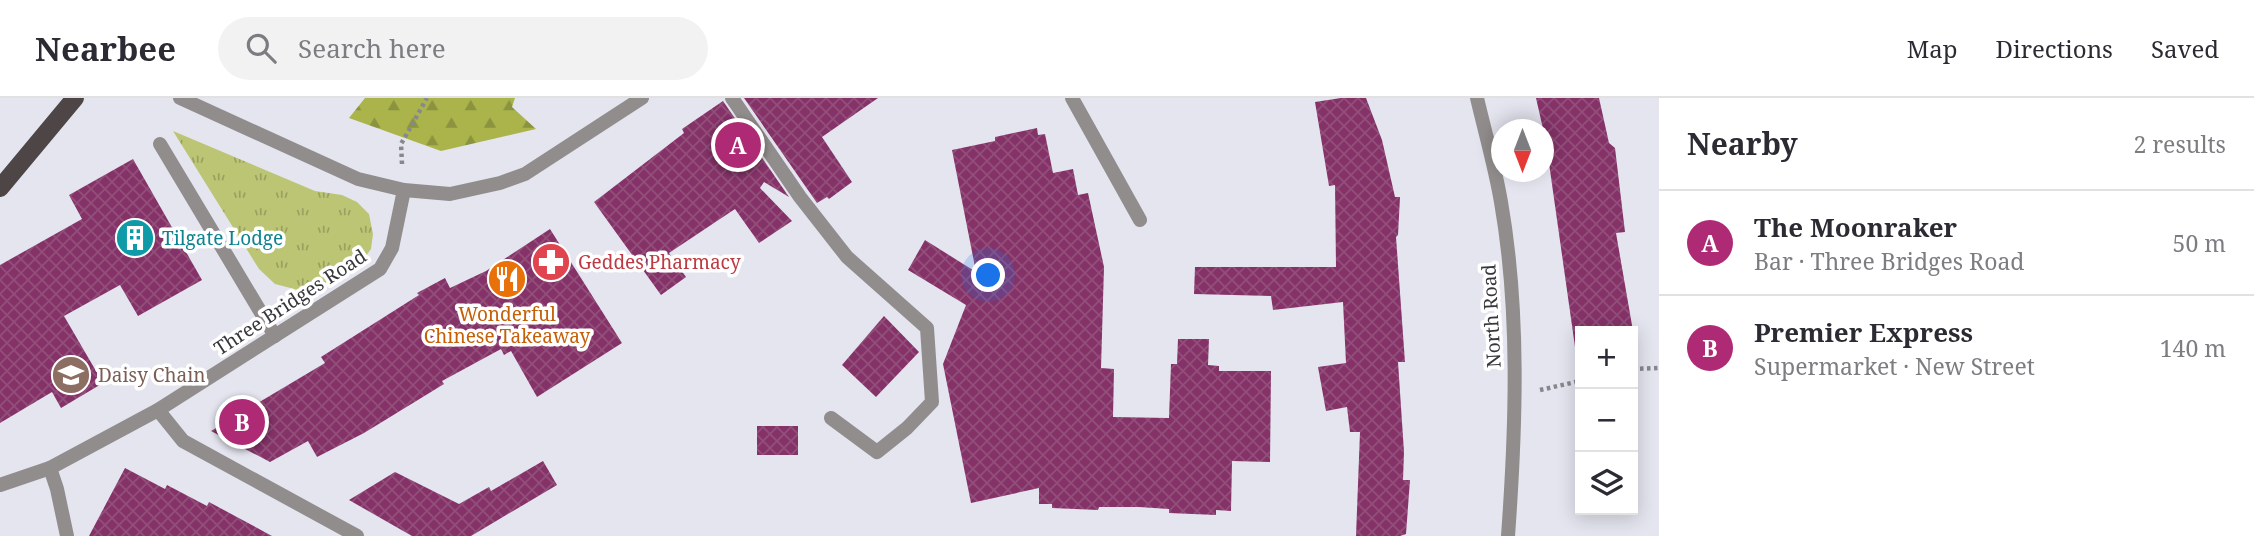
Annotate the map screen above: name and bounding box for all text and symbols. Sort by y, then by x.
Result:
search box [218,17,708,80]
text: Nearbee [35,26,176,71]
icon: search [242,29,280,67]
text: Search here [298,30,446,66]
text: Map [1907,32,1958,65]
text: Directions [1996,32,2113,65]
text: Saved [2151,32,2219,65]
pin: A [715,119,761,171]
north arrow [1491,119,1554,182]
text: Nearby [1687,123,1798,164]
text: 2 results [2133,128,2226,160]
text: The Moonraker [1754,209,1957,245]
building icon: Tilgate Lodge [114,217,156,259]
place label: Tilgate Lodge [162,225,283,251]
text: A [1701,227,1719,259]
text: 50 m [2173,227,2226,259]
pharmacy icon: Geddes Pharmacy [530,241,572,283]
street label: Three Bridges Road [209,243,371,361]
text: Bar · Three Bridges Road [1754,245,2024,277]
place label: Geddes Pharmacy [578,249,741,275]
restaurant icon: Wonderful Chinese Takeaway [486,258,528,300]
your location [971,258,1005,292]
street label: North Road [1475,263,1507,369]
place label: Wonderful Chinese Takeaway [424,301,591,349]
text: Premier Express [1754,314,1973,350]
map controls [1575,326,1638,515]
button: + [1575,326,1638,389]
text: B [1702,332,1718,364]
text: 140 m [2160,332,2226,364]
text: Supermarket · New Street [1754,350,2035,382]
school or university icon: Daisy Chain [50,354,92,396]
place label: Daisy Chain [98,362,206,388]
button: − [1575,389,1638,452]
pin: B [219,396,265,448]
button: layers [1575,452,1638,515]

